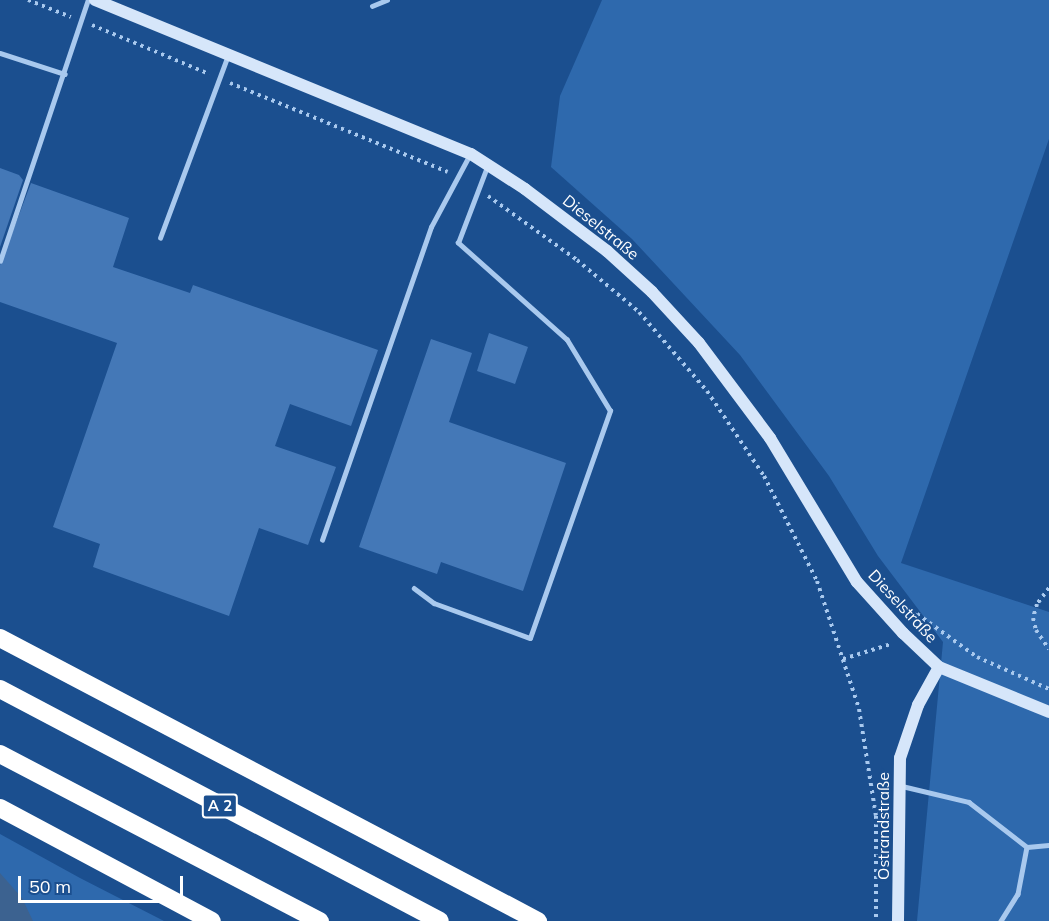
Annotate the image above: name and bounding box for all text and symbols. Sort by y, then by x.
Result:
street label: Dieselstraße [559,190,643,264]
street label: Dieselstraße [864,566,942,646]
street label: Ostrandstraße [873,772,893,880]
road number: A 2 [200,794,240,818]
scale bar [21,864,186,902]
text: 50 m [29,875,71,898]

